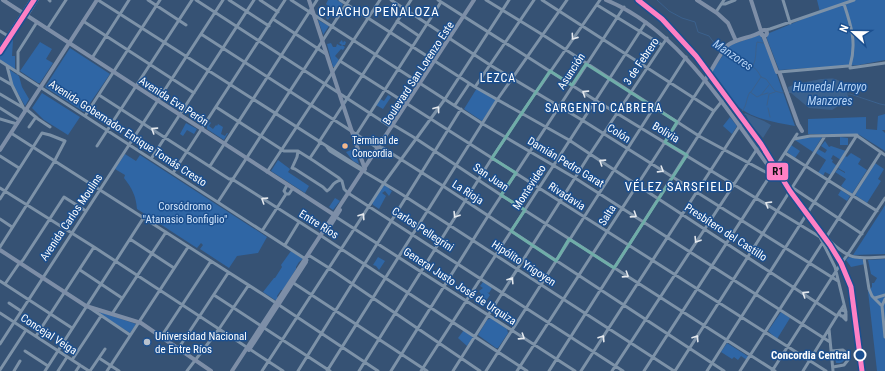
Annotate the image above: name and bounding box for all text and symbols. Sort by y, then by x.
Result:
district label: CHACHO PEÑALOZA [318,3,440,19]
north arrow [833,12,873,52]
street label: Boulevard San Lorenzo Este [380,19,457,127]
text: N [837,23,852,34]
one-way arrow [572,32,579,39]
street label: 3 de Febrero [621,35,662,87]
water label: Manzores [710,37,756,73]
street label: Asunción [555,51,588,92]
district label: LEZCA [480,71,516,85]
street label: Avenida Eva Perón [137,74,211,129]
street label: Avenida Gobernador Enrique Tomás Cresto [46,77,209,190]
water label: Humedal Arroyo Manzores [793,80,867,108]
one-way arrow [582,91,589,98]
district label: SARGENTO CABRERA [545,101,663,115]
one-way arrow [432,107,439,114]
street label: Bolivia [650,119,682,145]
street label: Colón [605,121,633,146]
one-way arrow [152,128,159,135]
street label: Damián Pedro Garat [525,134,606,190]
place label: Terminal de Concordia [352,135,398,159]
marker: Terminal de Concordia [340,141,350,151]
one-way arrow [599,159,606,166]
street label: San Juan [470,161,511,194]
street label: Montevideo [510,162,549,212]
line badge: R1 [766,162,789,181]
one-way arrow [657,165,664,172]
text: R1 [772,165,784,178]
street label: Avenida Carlos Moulins [38,171,105,263]
street label: La Rioja [450,178,486,207]
district label: VÉLEZ SARSFIELD [625,179,733,194]
street label: Rivadavia [546,180,588,213]
one-way arrow [261,197,268,205]
park label: Corsódromo "Atanasio Bonfiglio" [143,200,227,226]
street label: Presbítero del Castillo [682,201,770,264]
street label: Salta [596,202,619,228]
one-way arrow [765,202,772,209]
street label: Carlos Pellegrini [389,205,456,254]
street label: Entre Ríos [297,207,341,242]
one-way arrow [630,210,637,218]
one-way arrow [454,211,461,218]
one-way arrow [358,213,365,220]
one-way arrow [695,236,702,243]
street label: Hipólito Yrigoyen [489,238,558,289]
street label: General Justo José de Urquiza [401,245,519,328]
one-way arrow [622,270,629,278]
one-way arrow [506,277,513,284]
one-way arrow [802,291,809,299]
street label: Concejal Veiga [18,311,79,357]
place label: Universidad Nacional de Entre Ríos [155,330,247,356]
one-way arrow [518,332,525,339]
one-way arrow [597,335,604,342]
one-way arrow [692,335,699,342]
marker: Universidad Nacional de Entre Ríos [142,337,152,347]
marker: Concordia Central [853,348,867,362]
place label: Concordia Central [771,349,850,362]

